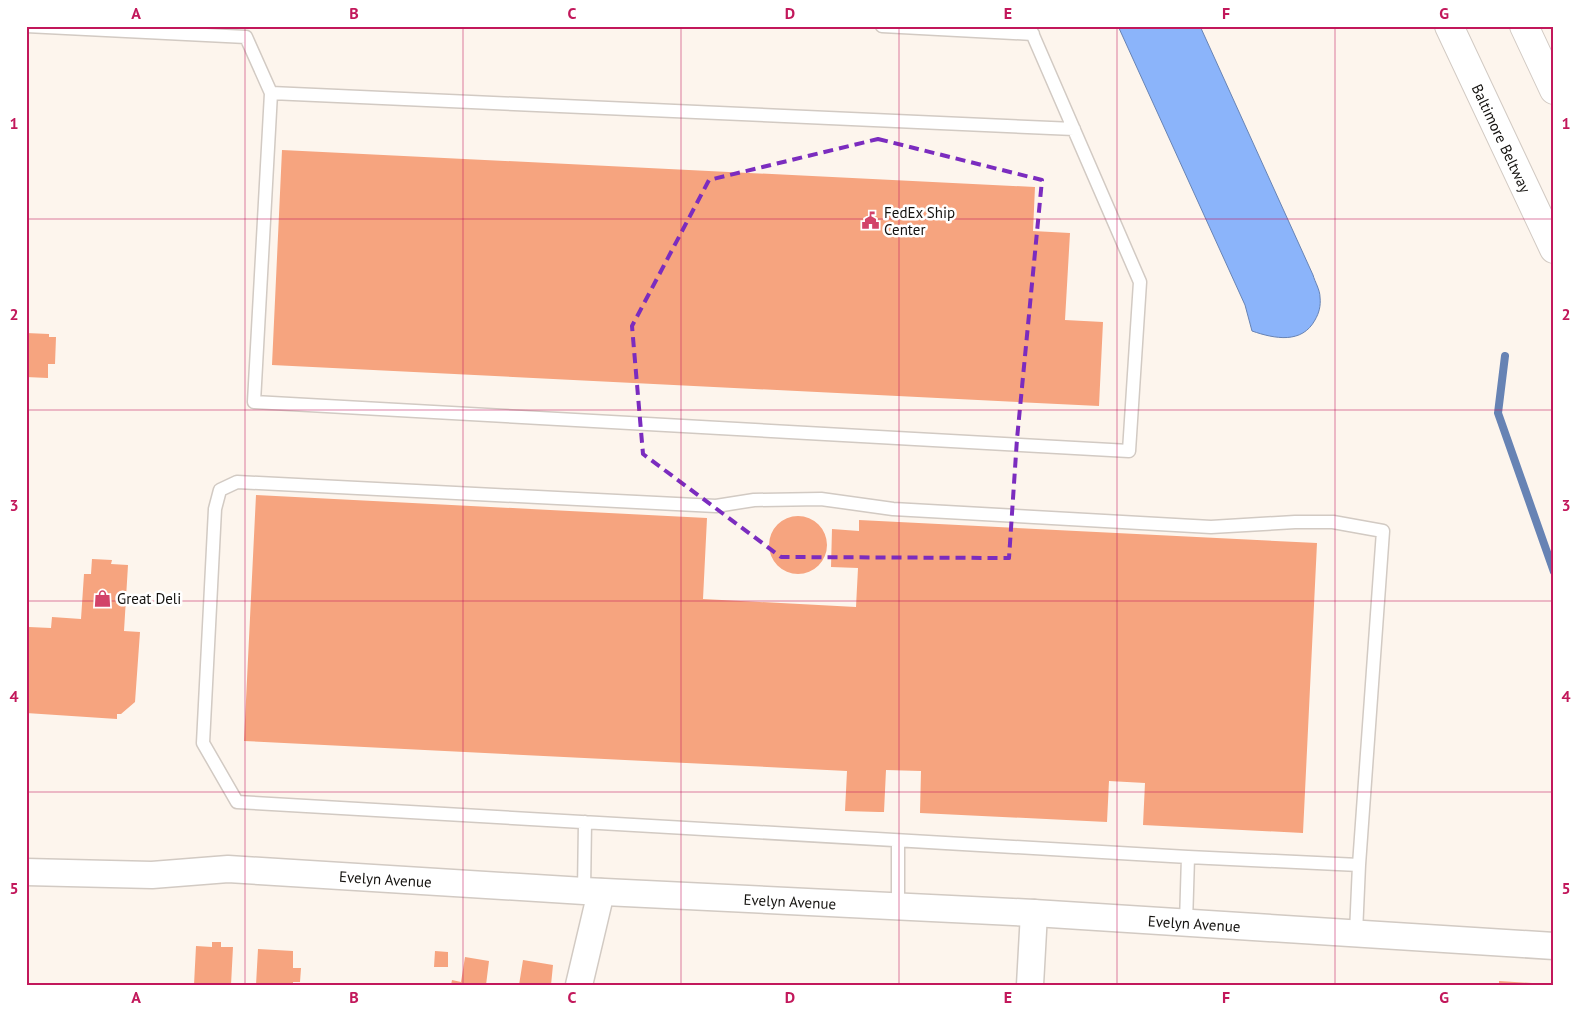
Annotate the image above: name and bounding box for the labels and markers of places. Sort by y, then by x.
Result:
place label: FedEx Ship Center [884,203,955,239]
public building icon: FedEx Ship Center [860,211,880,231]
shop icon: Great Deli [93,588,113,608]
place label: Great Deli [117,589,181,608]

